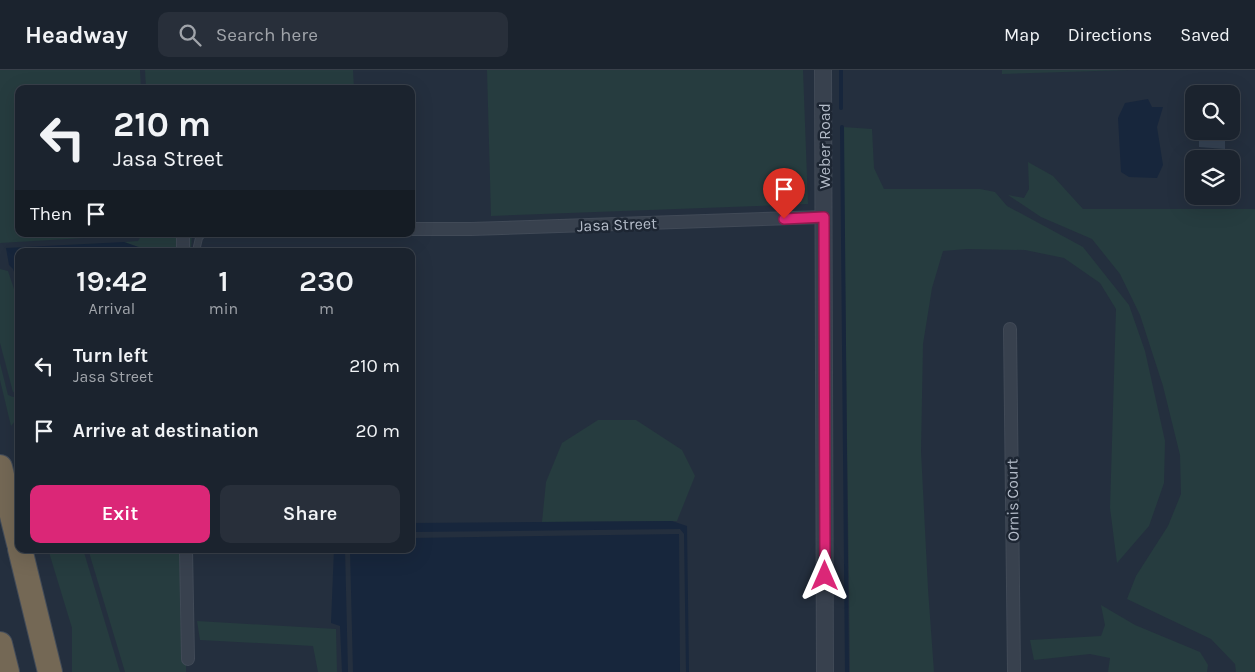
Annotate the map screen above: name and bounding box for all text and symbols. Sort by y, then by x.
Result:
search box [158,12,508,57]
text: Headway [25,21,128,49]
icon: search [176,21,204,49]
text: Search here [216,24,318,46]
text: Map [1004,24,1040,46]
text: Directions [1068,24,1152,46]
text: Saved [1180,24,1230,46]
map controls [1185,85,1240,205]
button: search [1185,85,1240,140]
street label: Weber Road [815,103,834,189]
text: 210 m [113,104,211,145]
icon: left [30,105,95,170]
text: Jasa Street [113,146,223,172]
button: layers [1185,150,1240,205]
pin [763,168,805,219]
icon: arrive [770,175,798,203]
icon: arrive [82,200,110,228]
text: Then [30,203,72,225]
street label: Jasa Street [577,214,657,235]
text: 19:42 [76,263,148,299]
text: 1 [218,263,229,299]
text: 230 [299,263,354,299]
text: Arrival [88,299,135,318]
text: min [209,299,238,318]
text: m [319,299,334,318]
text: Turn left [73,345,148,367]
icon: left [30,352,58,380]
text: 210 m [349,355,400,377]
text: Jasa Street [73,367,153,386]
icon: arrive [30,417,58,445]
text: Arrive at destination [73,420,259,442]
text: 20 m [355,420,400,442]
street label: Ornis Court [1002,458,1023,542]
button: Exit [30,485,210,543]
button: Share [220,485,400,543]
position arrow [798,549,850,601]

